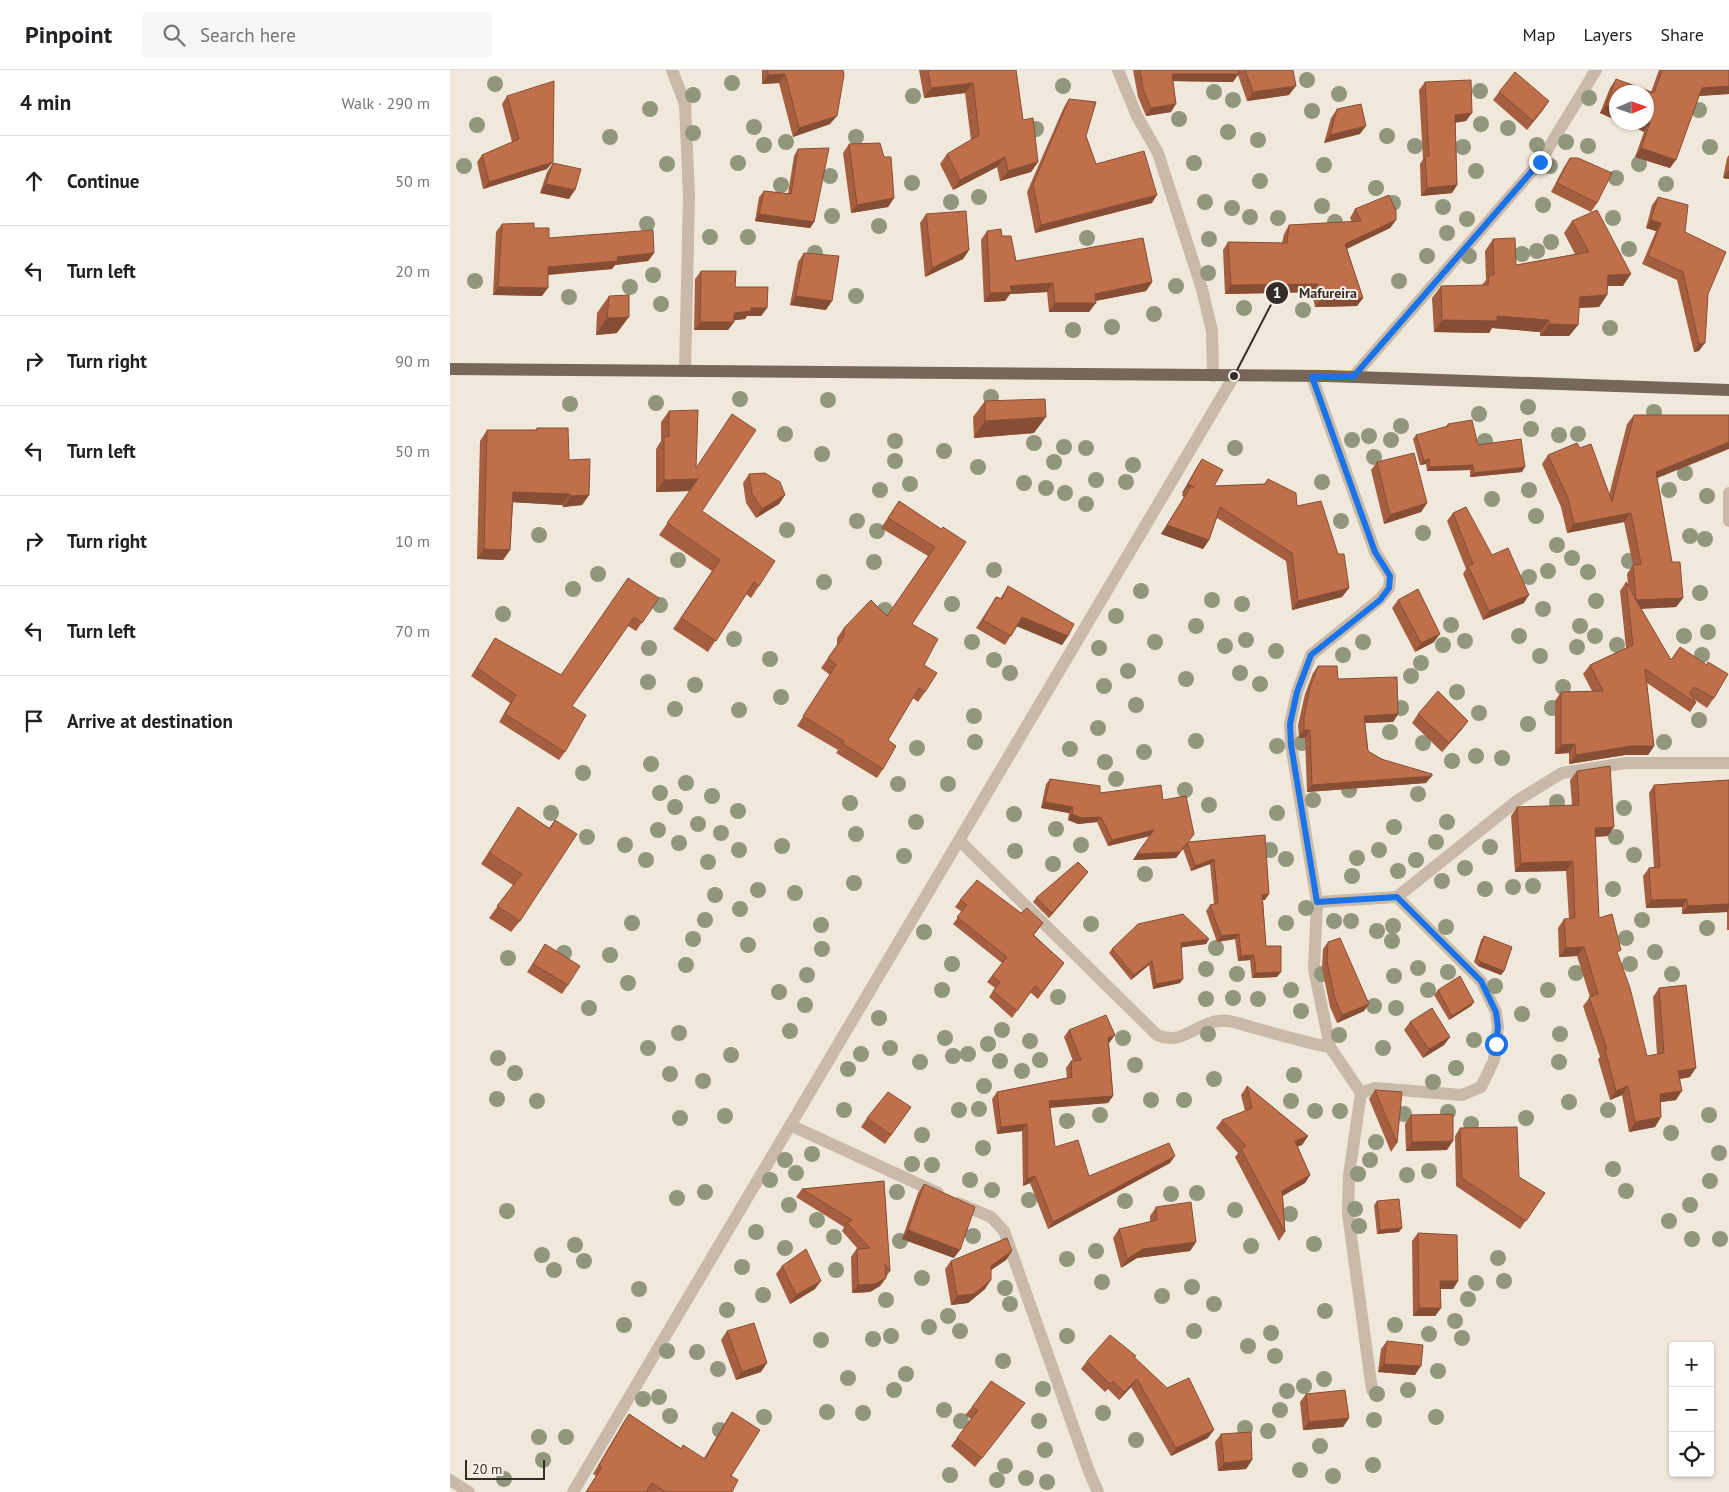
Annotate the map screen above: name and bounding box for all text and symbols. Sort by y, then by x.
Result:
search box [142,12,492,57]
text: Pinpoint [25,19,112,50]
icon: search [160,21,188,49]
text: Search here [200,23,296,47]
text: Map [1523,23,1555,46]
text: Layers [1583,23,1632,46]
text: Share [1660,23,1704,46]
north arrow [1609,85,1654,130]
text: 4 min [20,89,71,116]
text: Walk · 290 m [341,93,430,113]
route end [1529,151,1552,174]
icon: ahead [20,167,48,195]
text: Continue [67,169,139,193]
text: 50 m [395,171,430,191]
icon: left [20,257,48,285]
text: Turn left [67,259,136,283]
text: 20 m [395,261,430,281]
callout: Mafureira [1264,279,1367,308]
text: 1 [1273,283,1281,302]
text: Mafureira [1299,284,1357,302]
icon: right [20,347,48,375]
text: Turn right [67,349,147,373]
text: 90 m [395,351,430,371]
icon: left [20,437,48,465]
text: Turn left [67,439,136,463]
text: 50 m [395,441,430,461]
icon: right [20,527,48,555]
text: Turn right [67,529,147,553]
text: 10 m [395,531,430,551]
icon: left [20,617,48,645]
text: Turn left [67,619,136,643]
text: 70 m [395,621,430,641]
icon: arrive [20,707,48,735]
text: Arrive at destination [67,709,233,733]
route start [1485,1033,1508,1056]
map controls [1669,1342,1714,1477]
button: + [1669,1342,1714,1387]
button: − [1669,1387,1714,1432]
button: locate [1669,1432,1714,1477]
scale bar [465,1457,545,1480]
text: 20 m [472,1460,502,1478]

